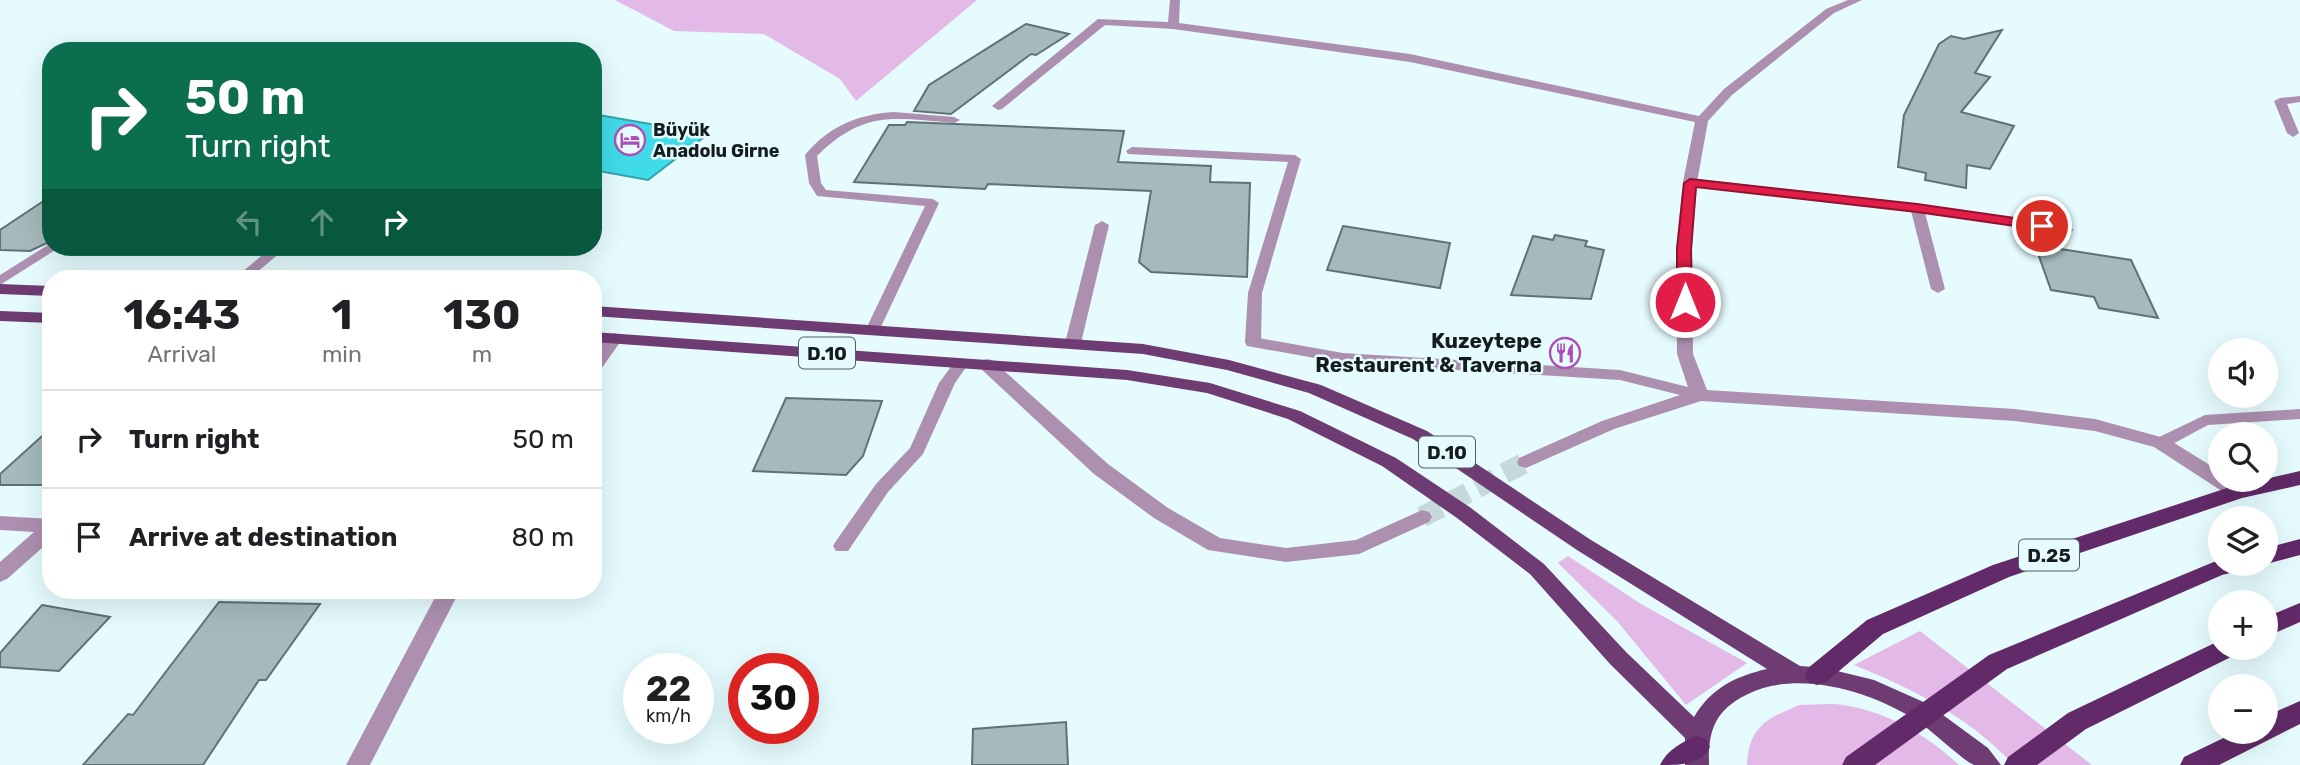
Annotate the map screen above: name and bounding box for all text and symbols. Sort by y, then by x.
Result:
text: 50 m [185,68,305,126]
icon: right [70,70,161,161]
place label: Büyük Anadolu Girne [653,119,780,162]
hotel icon: Büyük Anadolu Girne [613,123,647,157]
text: Turn right [185,127,330,165]
pin [2012,196,2072,256]
icon: left [230,203,268,241]
icon: ahead [303,203,341,241]
icon: right [376,203,414,241]
icon: arrive [2023,207,2061,245]
position arrow [1648,265,1722,339]
text: 16:43 [124,290,240,340]
text: 1 [331,290,352,340]
text: 130 [443,290,520,340]
place label: Kuzeytepe Restaurent & Taverna [1315,328,1542,377]
restaurant icon: Kuzeytepe Restaurent & Taverna [1548,336,1582,370]
road number: D.10 [799,338,855,368]
map controls [2208,338,2278,744]
button: sound [2208,338,2278,408]
text: Arrival [147,340,216,368]
text: min [322,340,362,368]
text: m [472,340,492,368]
icon: right [70,420,108,458]
button: search [2208,422,2278,492]
text: Turn right [129,424,259,455]
text: 50 m [513,424,574,455]
road number: D.10 [1419,436,1475,467]
button: layers [2208,506,2278,576]
icon: arrive [70,518,108,556]
text: Arrive at destination [129,522,397,553]
text: 80 m [511,522,574,553]
road number: D.25 [2019,540,2079,570]
button: + [2208,590,2278,660]
speed limit sign: 30 [728,653,819,744]
text: 22 [646,668,691,710]
button: − [2208,674,2278,744]
text: km/h [646,705,691,727]

